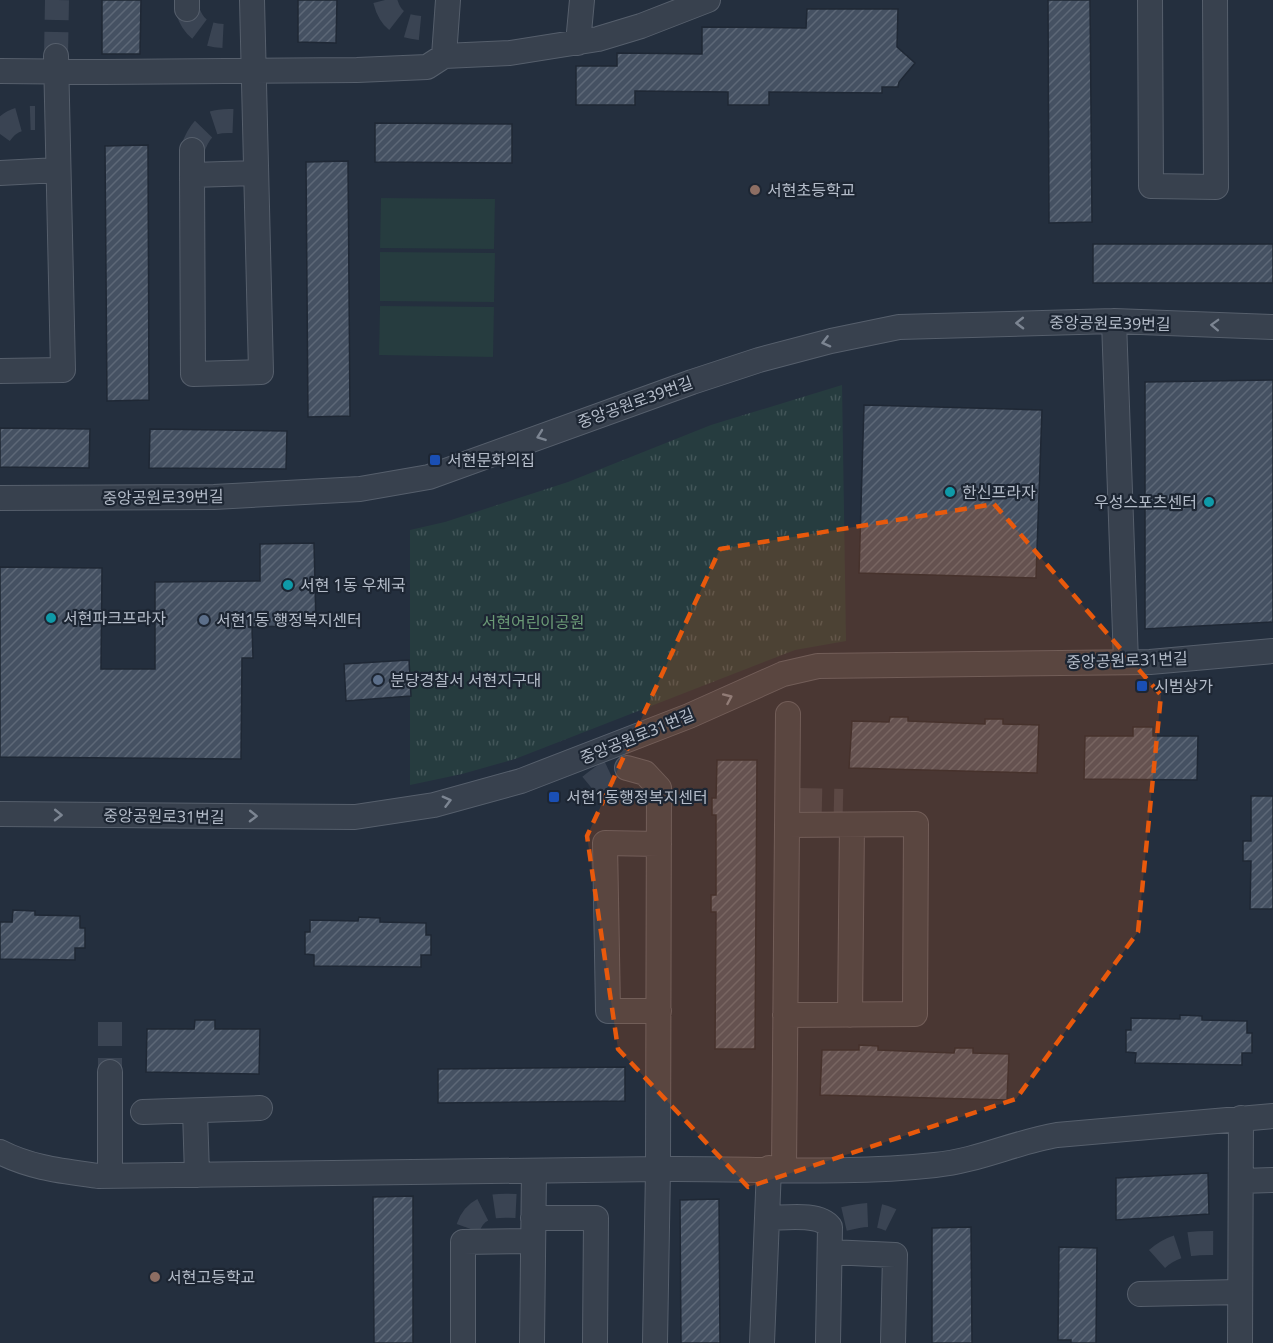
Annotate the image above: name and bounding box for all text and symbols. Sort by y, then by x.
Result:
place label: 서현초등학교 [767,179,855,201]
marker: 서현초등학교 [748,183,762,197]
street label: 중앙공원로39번길 [1049,311,1171,335]
one-way arrow [1015,316,1024,329]
one-way arrow [1210,319,1219,331]
one-way arrow [821,335,831,348]
street label: 중앙공원로39번길 [574,371,696,433]
one-way arrow [537,428,547,441]
place label: 서현문화의집 [447,449,535,471]
marker: 서현문화의집 [428,453,442,467]
place label: 한신프라자 [962,481,1036,503]
street label: 중앙공원로39번길 [102,485,224,509]
marker: 한신프라자 [943,485,957,499]
place label: 우성스포츠센터 [1094,491,1197,513]
marker: 우성스포츠센터 [1202,495,1216,509]
place label: 서현 1동 우체국 [300,574,406,596]
marker: 서현 1동 우체국 [281,578,295,592]
place label: 서현파크프라자 [63,607,166,629]
place label: 서현1동 행정복지센터 [216,609,362,631]
marker: 서현파크프라자 [44,611,58,625]
park label: 서현어린이공원 [481,611,585,633]
marker: 서현1동 행정복지센터 [197,613,211,627]
street label: 중앙공원로31번길 [1066,647,1188,673]
place label: 분당경찰서 서현지구대 [390,669,541,691]
marker: 분당경찰서 서현지구대 [371,673,385,687]
place label: 시범상가 [1154,675,1213,697]
marker: 시범상가 [1135,679,1149,693]
one-way arrow [722,694,733,706]
street label: 중앙공원로31번길 [577,703,697,769]
place label: 서현1동행정복지센터 [566,786,708,808]
marker: 서현1동행정복지센터 [547,790,561,804]
one-way arrow [441,796,452,808]
street label: 중앙공원로31번길 [103,804,225,828]
one-way arrow [54,809,63,821]
one-way arrow [249,810,258,823]
place label: 서현고등학교 [167,1266,255,1288]
marker: 서현고등학교 [148,1270,162,1284]

